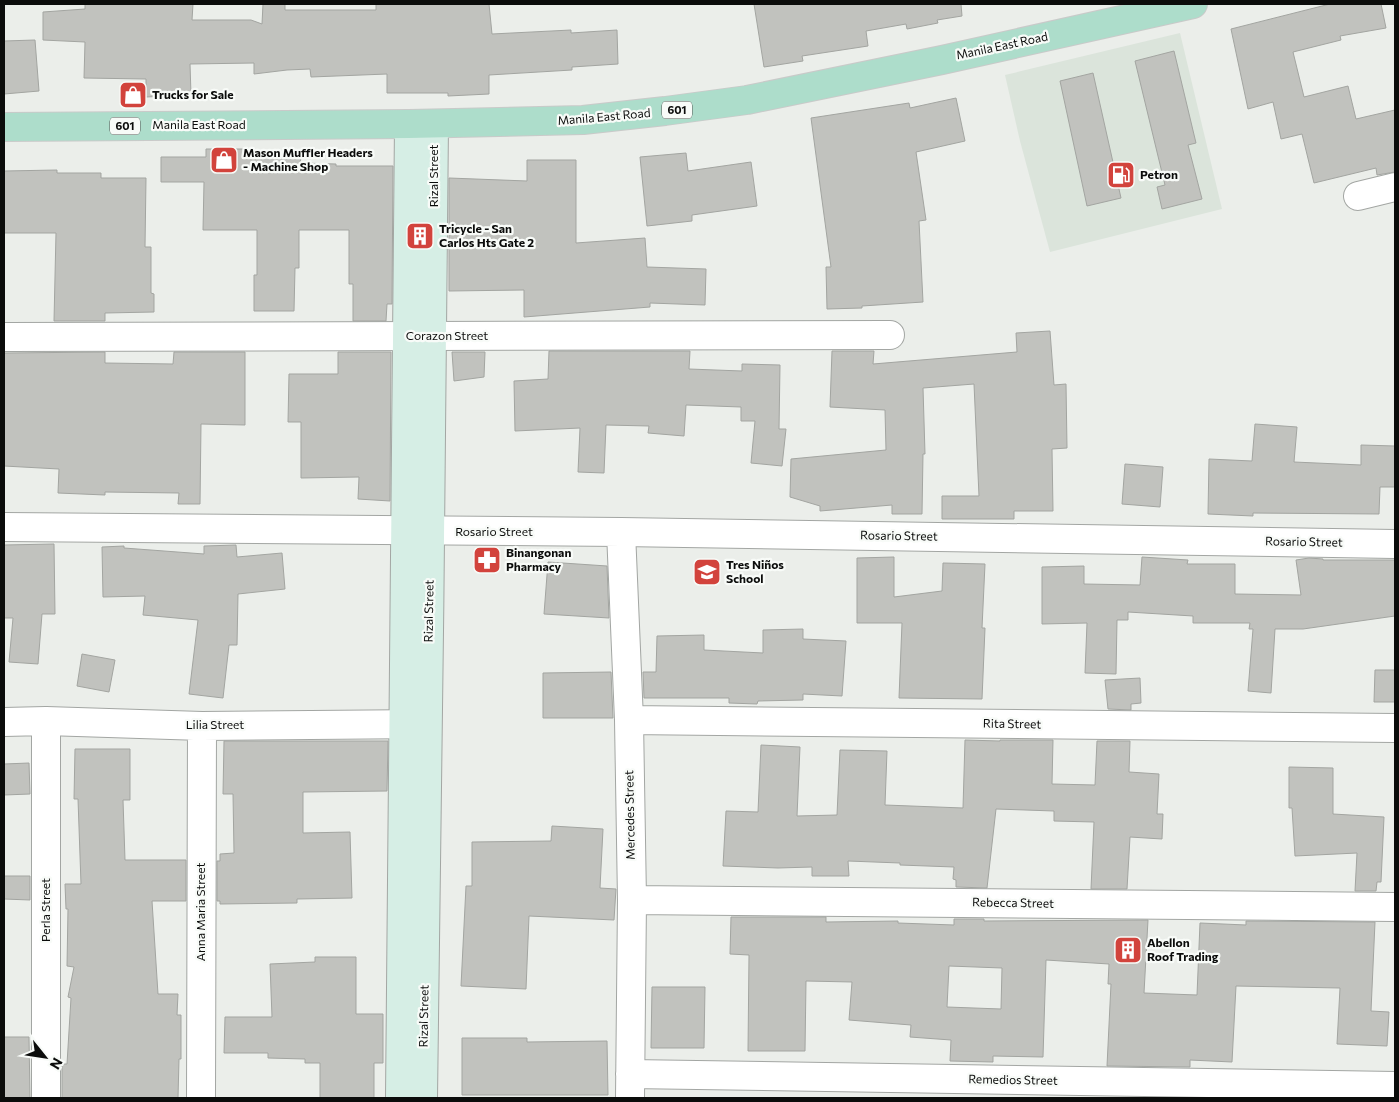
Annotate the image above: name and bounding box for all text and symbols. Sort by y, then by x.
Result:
street label: Manila East Road [955,28,1049,62]
shop icon: Trucks for Sale [118,80,148,110]
place label: Trucks for Sale [152,87,234,101]
road number: 601 [662,102,692,118]
street label: Manila East Road [557,105,651,127]
street label: Manila East Road [152,117,246,131]
road number: 601 [110,118,140,134]
shop icon: Mason Muffler Headers - Machine Shop [209,145,239,175]
place label: Mason Muffler Headers - Machine Shop [243,145,373,173]
street label: Rizal Street [426,145,440,207]
fuel station icon: Petron [1106,160,1136,190]
place label: Petron [1140,167,1178,181]
building icon: Tricycle - San Carlos Hts Gate 2 [405,221,435,251]
place label: Tricycle - San Carlos Hts Gate 2 [439,221,534,249]
street label: Corazon Street [406,328,488,342]
street label: Rosario Street [455,524,533,538]
street label: Rosario Street [860,527,938,543]
street label: Rosario Street [1265,533,1343,549]
pharmacy icon: Binangonan Pharmacy [472,545,502,575]
place label: Binangonan Pharmacy [506,545,571,573]
school or university icon: Tres Niños School [692,557,722,587]
place label: Tres Niños School [726,557,784,585]
street label: Rizal Street [420,579,436,642]
street label: Rita Street [983,715,1041,731]
street label: Lilia Street [186,717,244,731]
street label: Mercedes Street [621,770,637,860]
street label: Anna Maria Street [193,863,207,961]
street label: Perla Street [38,878,52,942]
street label: Rebecca Street [972,894,1054,910]
building icon: Abellon Roof Trading [1113,935,1143,965]
place label: Abellon Roof Trading [1147,935,1219,963]
street label: Rizal Street [415,984,431,1047]
north arrow [20,1032,70,1082]
text: N [47,1055,67,1073]
street label: Remedios Street [968,1071,1058,1087]

